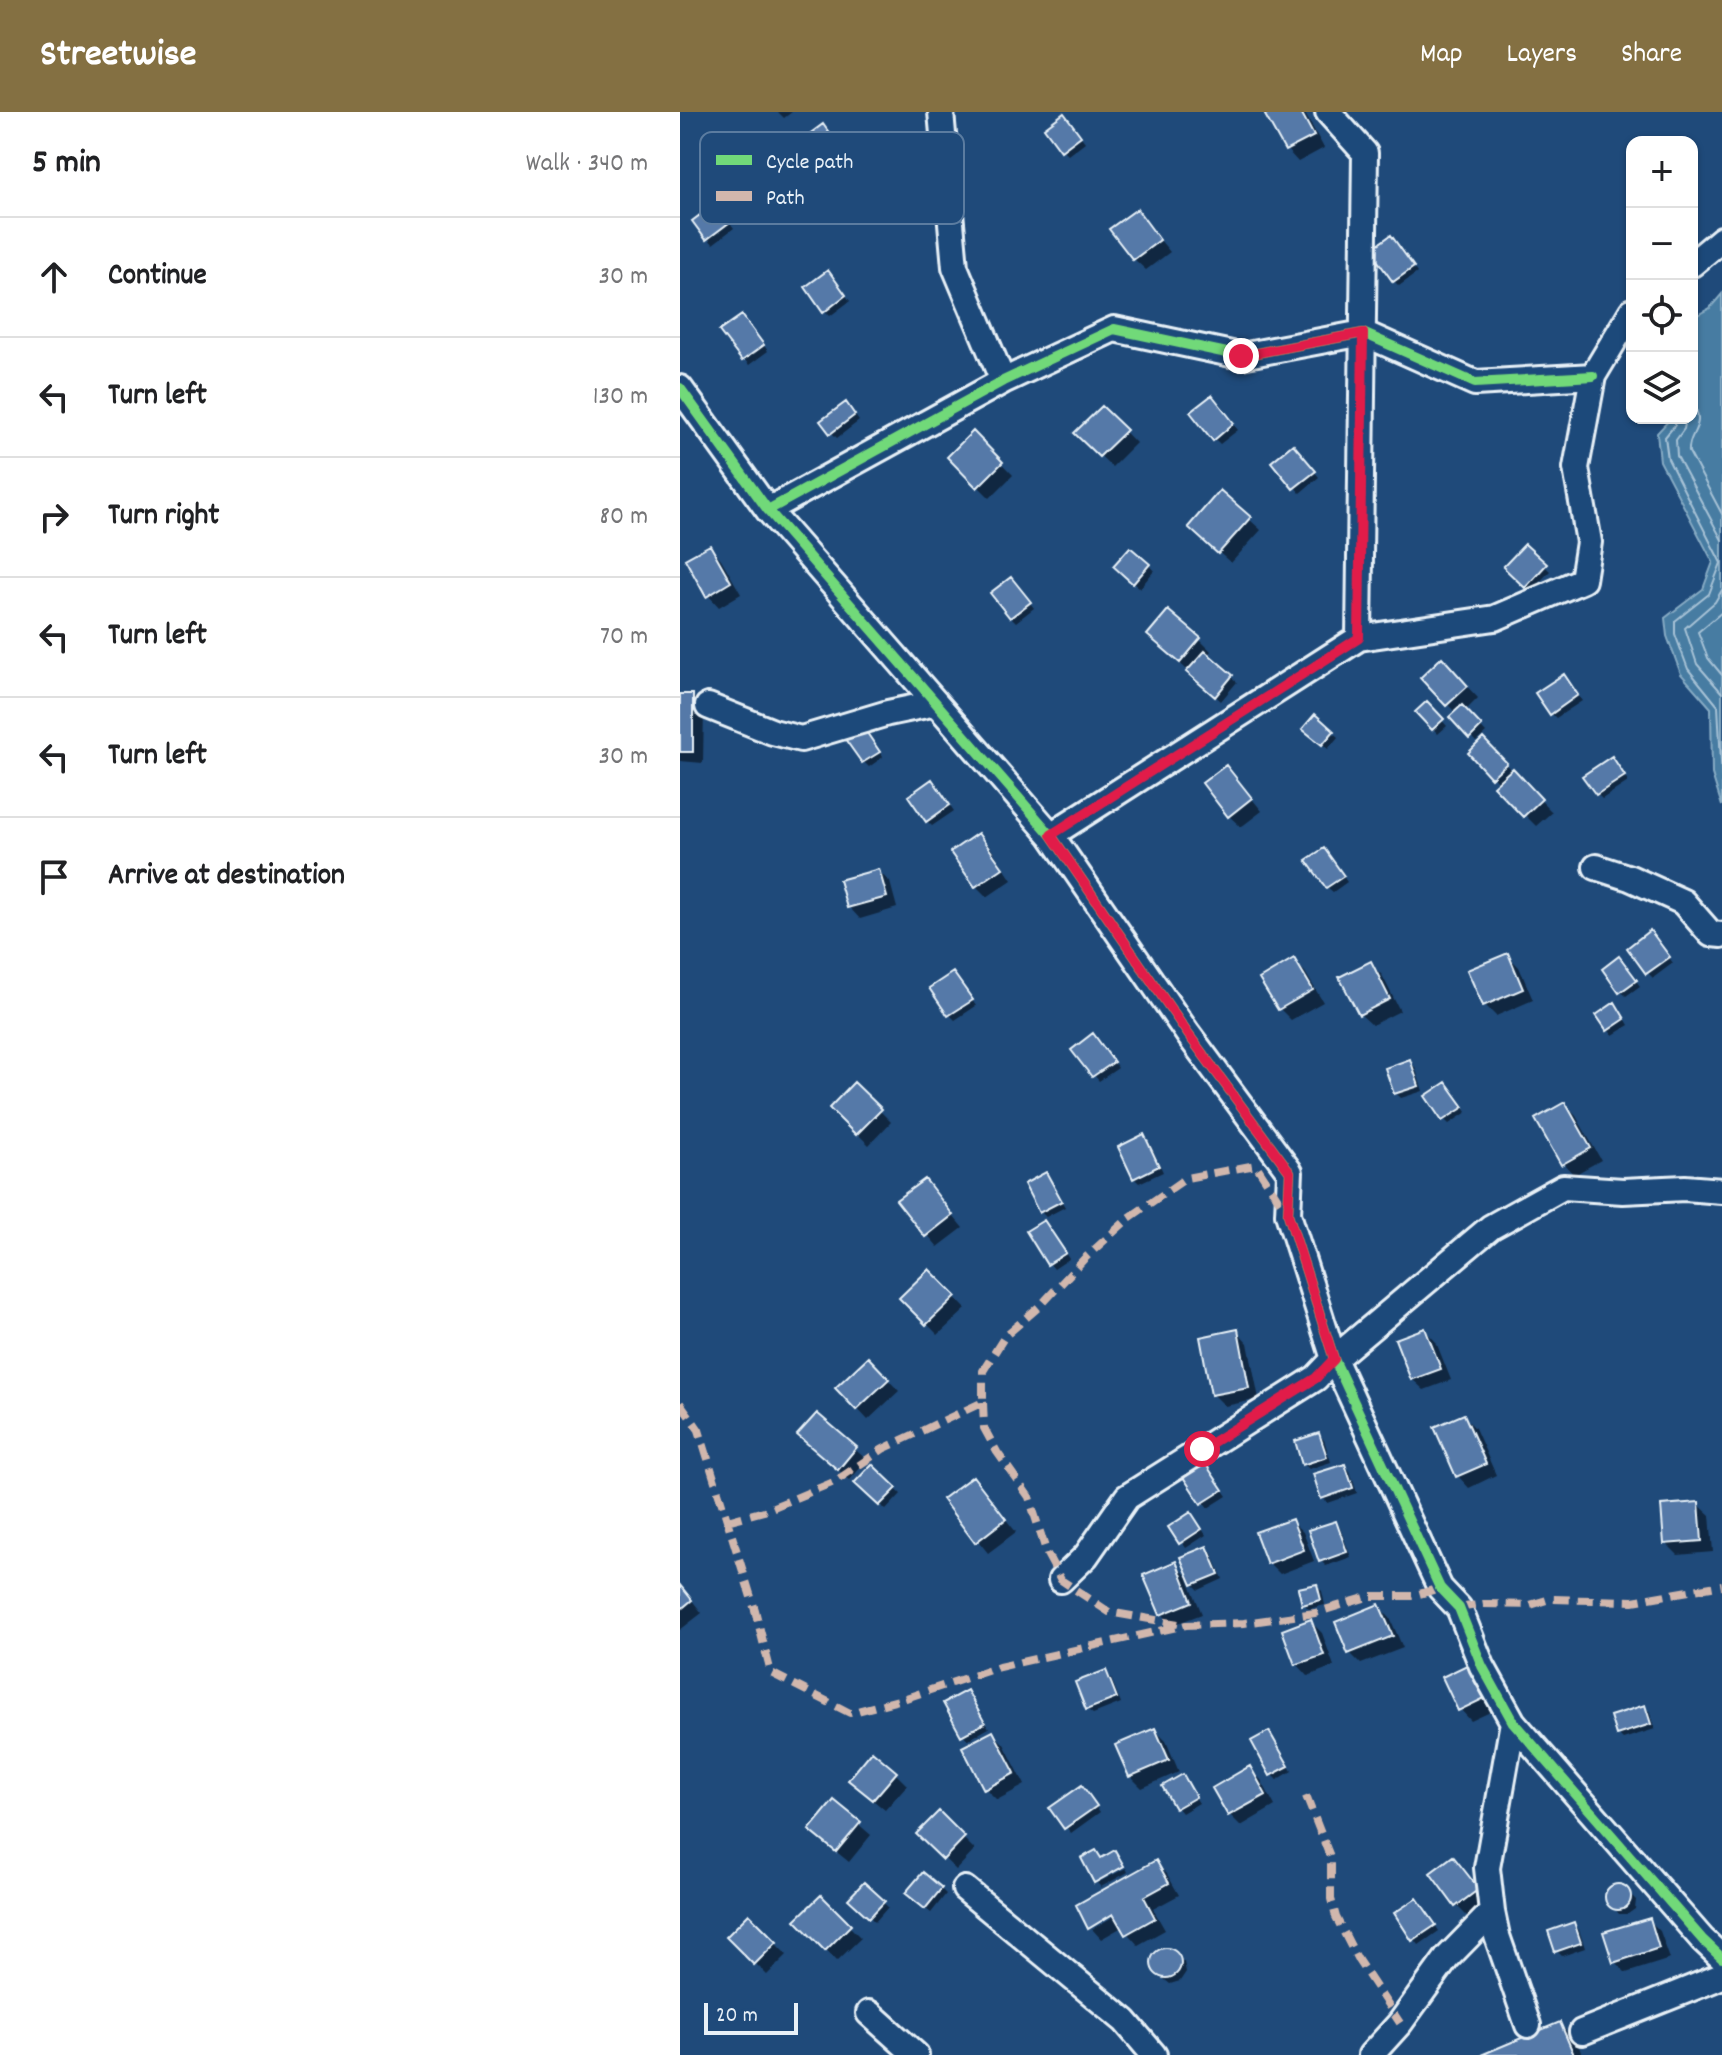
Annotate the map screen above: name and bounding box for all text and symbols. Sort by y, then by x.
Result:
text: Streetwise [40,29,197,84]
text: Map [1420,36,1463,76]
text: Layers [1507,36,1577,76]
text: Share [1621,36,1682,76]
legend [700,132,964,224]
map controls [1626,136,1698,424]
button: + [1626,136,1698,208]
text: 5 min [32,140,101,189]
text: Walk · 340 m [526,146,648,183]
text: Cycle path [766,148,853,179]
text: Path [766,184,805,215]
button: − [1626,208,1698,280]
icon: ahead [32,255,76,299]
text: Continue [108,256,207,299]
text: 30 m [598,259,648,296]
button: locate [1626,280,1698,352]
route end [1223,338,1259,374]
button: layers [1626,352,1698,424]
icon: left [32,375,76,419]
text: Turn left [108,376,207,419]
text: 130 m [593,379,648,416]
icon: right [32,495,76,539]
text: Turn right [108,496,219,539]
text: 80 m [600,499,648,536]
icon: left [32,615,76,659]
text: Turn left [108,616,207,659]
text: 70 m [600,619,648,656]
icon: left [32,735,76,779]
text: Turn left [108,736,207,779]
text: 30 m [598,739,648,776]
icon: arrive [32,855,76,899]
text: Arrive at destination [108,856,345,899]
route start [1184,1431,1220,1467]
scale bar [704,1999,798,2035]
text: 20 m [716,2001,758,2032]

